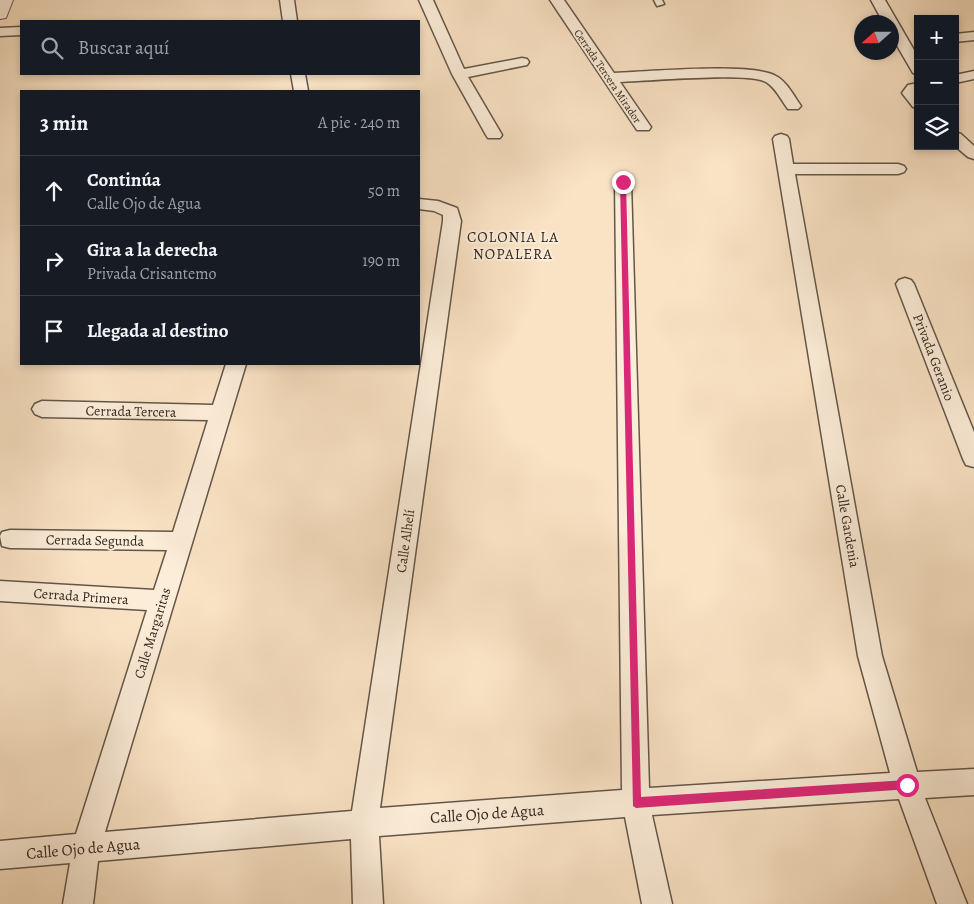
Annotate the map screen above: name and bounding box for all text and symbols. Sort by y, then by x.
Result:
north arrow [854,15,899,60]
map controls [914,15,959,150]
button: + [914,15,959,60]
search box [20,20,420,75]
street label: Cerrada Tercera Mirador [570,26,645,126]
icon: search [38,34,66,62]
text: Buscar aquí [78,35,169,61]
button: − [914,60,959,105]
button: layers [914,105,959,150]
text: 3 min [40,109,88,137]
text: A pie · 240 m [318,112,400,134]
text: Continúa [87,167,161,193]
route end [612,171,635,194]
icon: ahead [40,177,68,205]
text: 50 m [368,180,400,202]
text: Calle Ojo de Agua [87,193,201,215]
district label: COLONIA LA NOPALERA [467,227,559,264]
text: Gira a la derecha [87,237,218,263]
icon: right [40,247,68,275]
text: 190 m [362,250,400,272]
text: Privada Crisantemo [87,263,217,285]
street label: Privada Geranio [908,311,959,404]
icon: arrive [40,317,68,345]
text: Llegada al destino [87,318,229,344]
street label: Cerrada Tercera [85,401,177,422]
street label: Calle Gardenia [831,483,864,570]
street label: Calle Alhelí [392,508,419,574]
street label: Cerrada Segunda [46,530,145,551]
street label: Cerrada Primera [33,584,130,609]
street label: Calle Margaritas [130,585,175,681]
route start [896,774,919,797]
street label: Calle Ojo de Agua [429,799,545,829]
street label: Calle Ojo de Agua [25,833,141,865]

